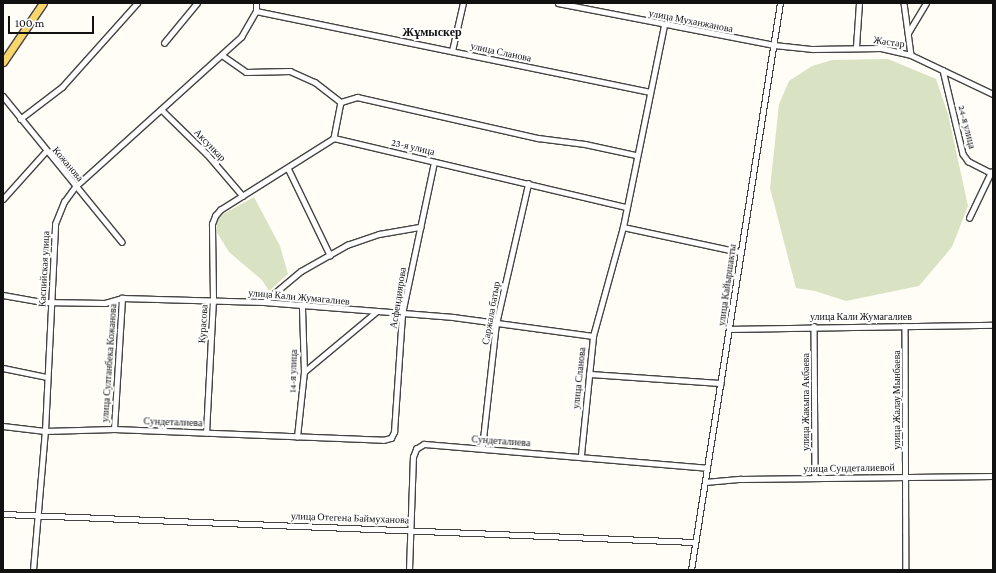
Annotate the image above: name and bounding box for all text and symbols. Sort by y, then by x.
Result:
street label: улица Муханжанова [648,7,734,35]
scale bar [10,8,96,34]
text: 100 m [15,16,44,30]
district label: Жұмыскер [402,26,462,40]
street label: Жастар [873,34,905,50]
street label: улица Сланова [469,40,533,64]
street label: 24-я улица [956,104,978,150]
street label: Аксункар [192,126,228,164]
street label: 23-я улица [390,136,436,158]
street label: Кожанова [50,144,86,184]
street label: Каспийская улица [36,231,52,307]
street label: улица Кайыршакты [715,243,739,327]
street label: Асфендиярова [387,267,409,329]
street label: Саржала батыр [480,280,502,346]
street label: улица Кали Жумагалиев [248,287,350,307]
street label: улица Султанбека Кожанова [99,303,119,423]
street label: Курасова [196,304,210,344]
street label: улица Кали Жумагалиев [810,311,912,323]
street label: улица Сланова [570,347,588,409]
street label: 14-я улица [286,349,300,393]
street label: улица Жалау Мынбаева [891,350,903,450]
street label: улица Жакыпа Акбаева [800,353,812,451]
street label: Сундеталиева [143,415,203,429]
street label: Сундеталиева [471,433,531,449]
street label: улица Сундеталиевой [803,461,895,475]
street label: улица Отегена Баймуханова [291,510,409,526]

